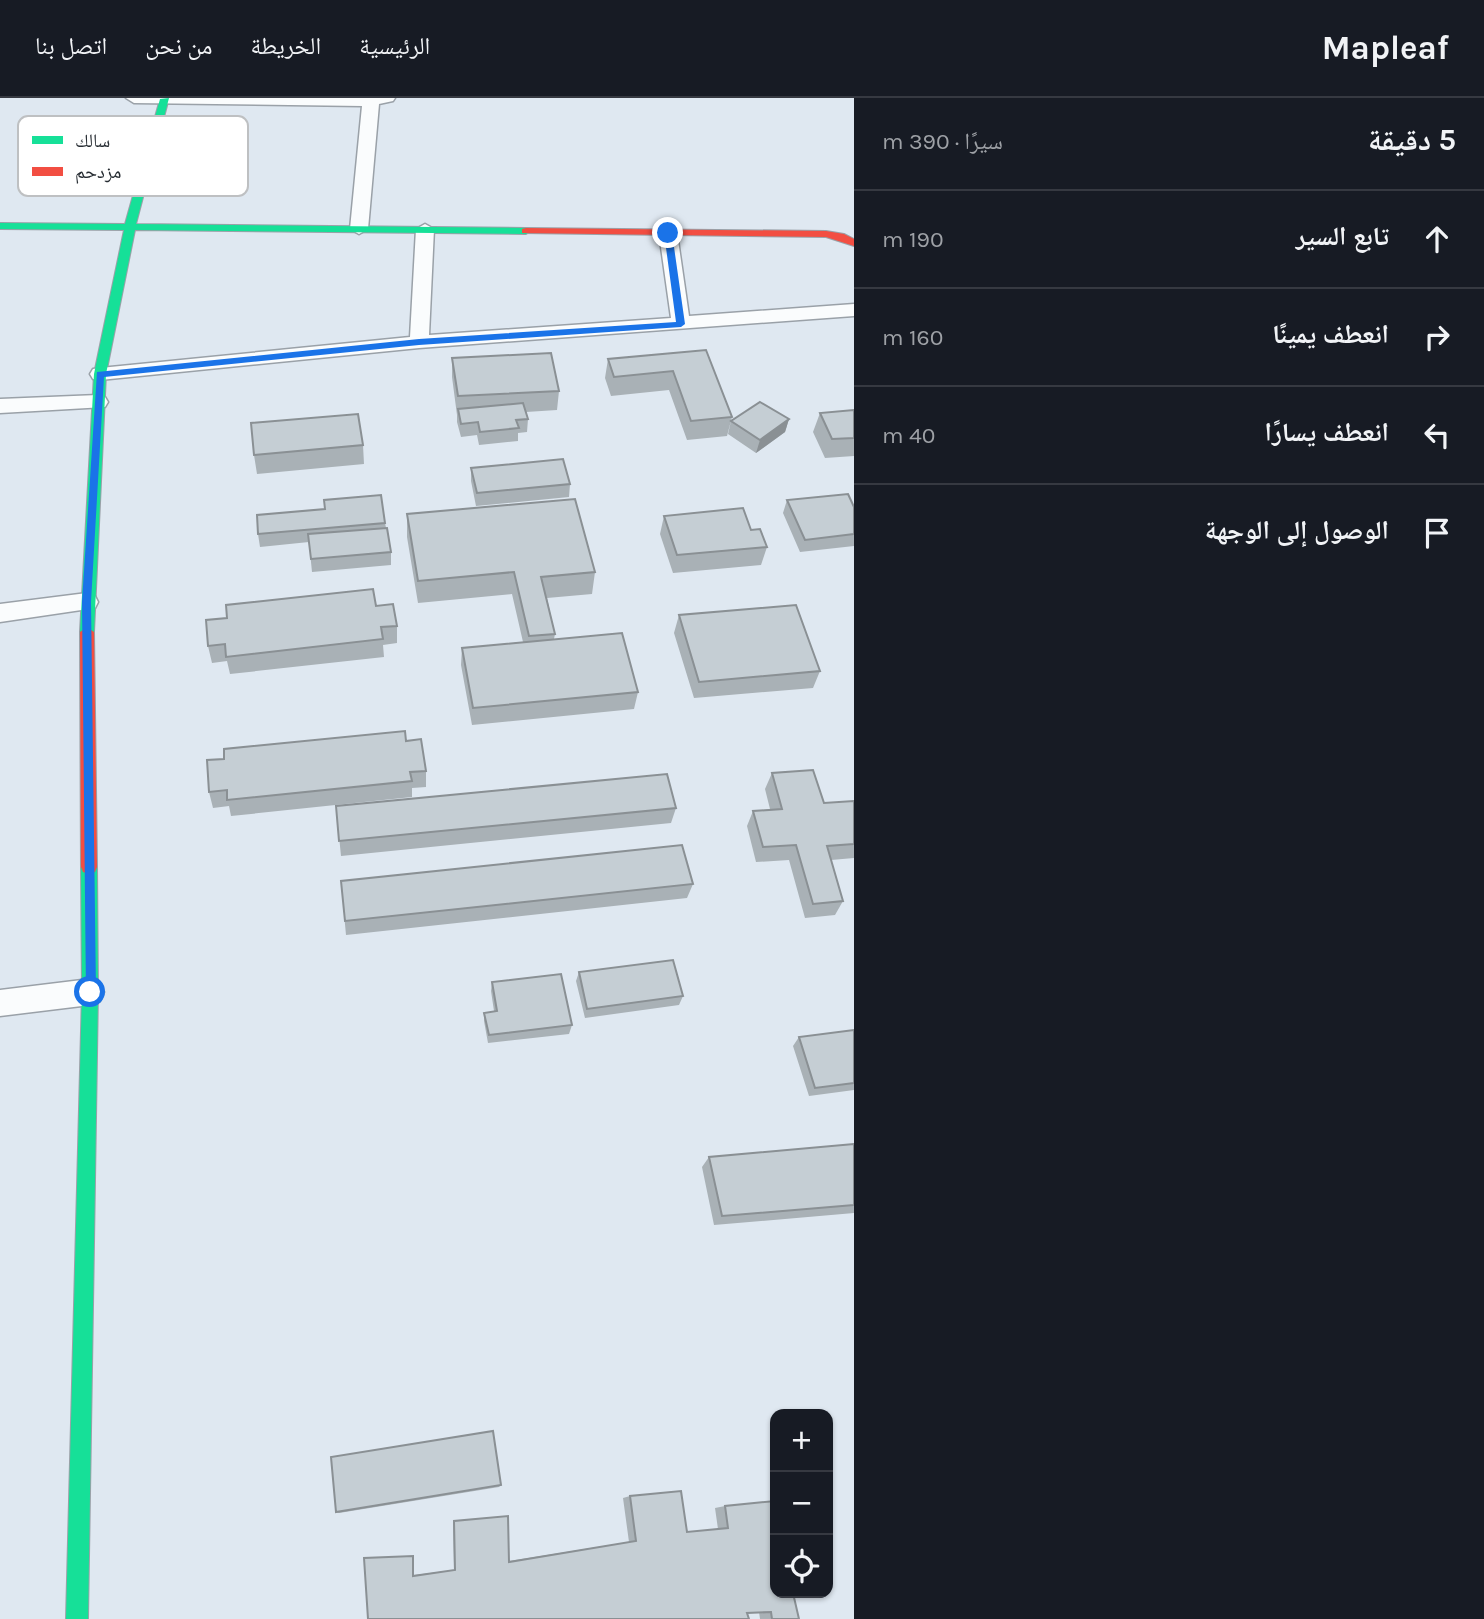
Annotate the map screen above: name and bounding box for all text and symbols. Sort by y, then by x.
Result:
text: Mapleaf [1322,29,1449,67]
text: اتصل بنا [35,32,107,60]
text: من نحن [145,32,213,60]
text: الخريطة [251,32,321,60]
text: الرئيسية [359,32,430,60]
legend [18,116,248,196]
text: 5 دقيقة [1368,122,1456,158]
text: سيرًا · 390 m [882,128,1003,155]
text: سالك [75,130,110,152]
text: مزدحم [75,161,121,184]
route end [652,217,683,248]
icon: ahead [1418,220,1456,258]
text: تابع السير [1296,221,1389,252]
text: 190 m [882,226,944,253]
icon: right [1418,318,1456,356]
text: انعطف يمينًا [1272,319,1389,350]
text: 160 m [882,324,943,351]
icon: left [1418,416,1456,454]
text: انعطف يسارًا [1265,417,1389,448]
text: 40 m [882,422,936,449]
icon: arrive [1418,514,1456,552]
text: الوصول إلى الوجهة [1205,515,1389,546]
route start [74,976,105,1007]
map controls [770,1409,833,1598]
button: + [770,1409,833,1472]
button: − [770,1472,833,1535]
button: locate [770,1535,833,1598]

